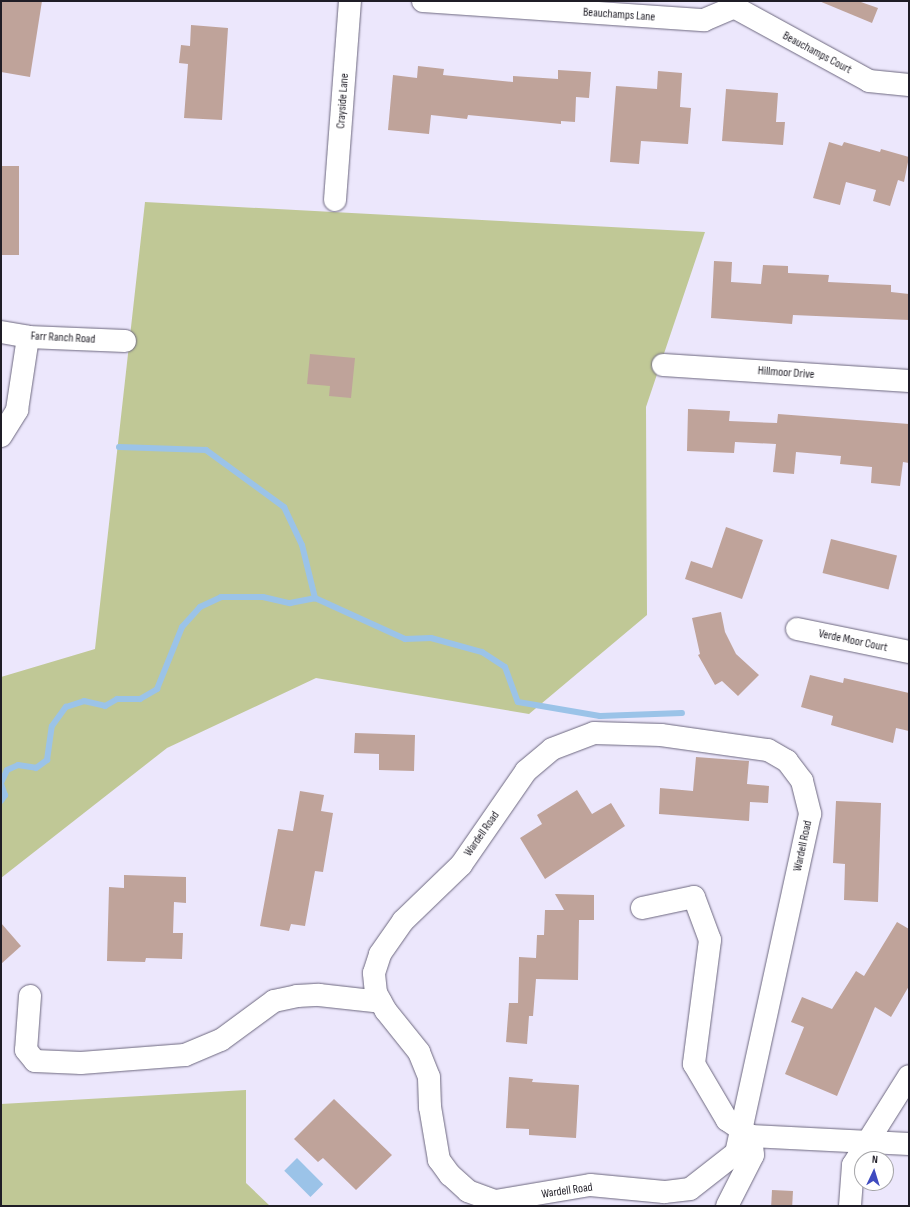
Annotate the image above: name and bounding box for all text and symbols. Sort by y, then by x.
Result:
street label: Beauchamps Lane [582,5,656,25]
street label: Beauchamps Court [780,29,854,77]
street label: Crayside Lane [334,73,352,129]
street label: Farr Ranch Road [30,329,96,347]
street label: Hillmoor Drive [757,364,815,382]
street label: Verde Moor Court [817,627,889,655]
street label: Wardell Road [461,809,503,859]
street label: Wardell Road [791,819,815,873]
north arrow [854,1151,894,1191]
text: N [871,1153,878,1166]
street label: Wardell Road [540,1180,594,1202]

